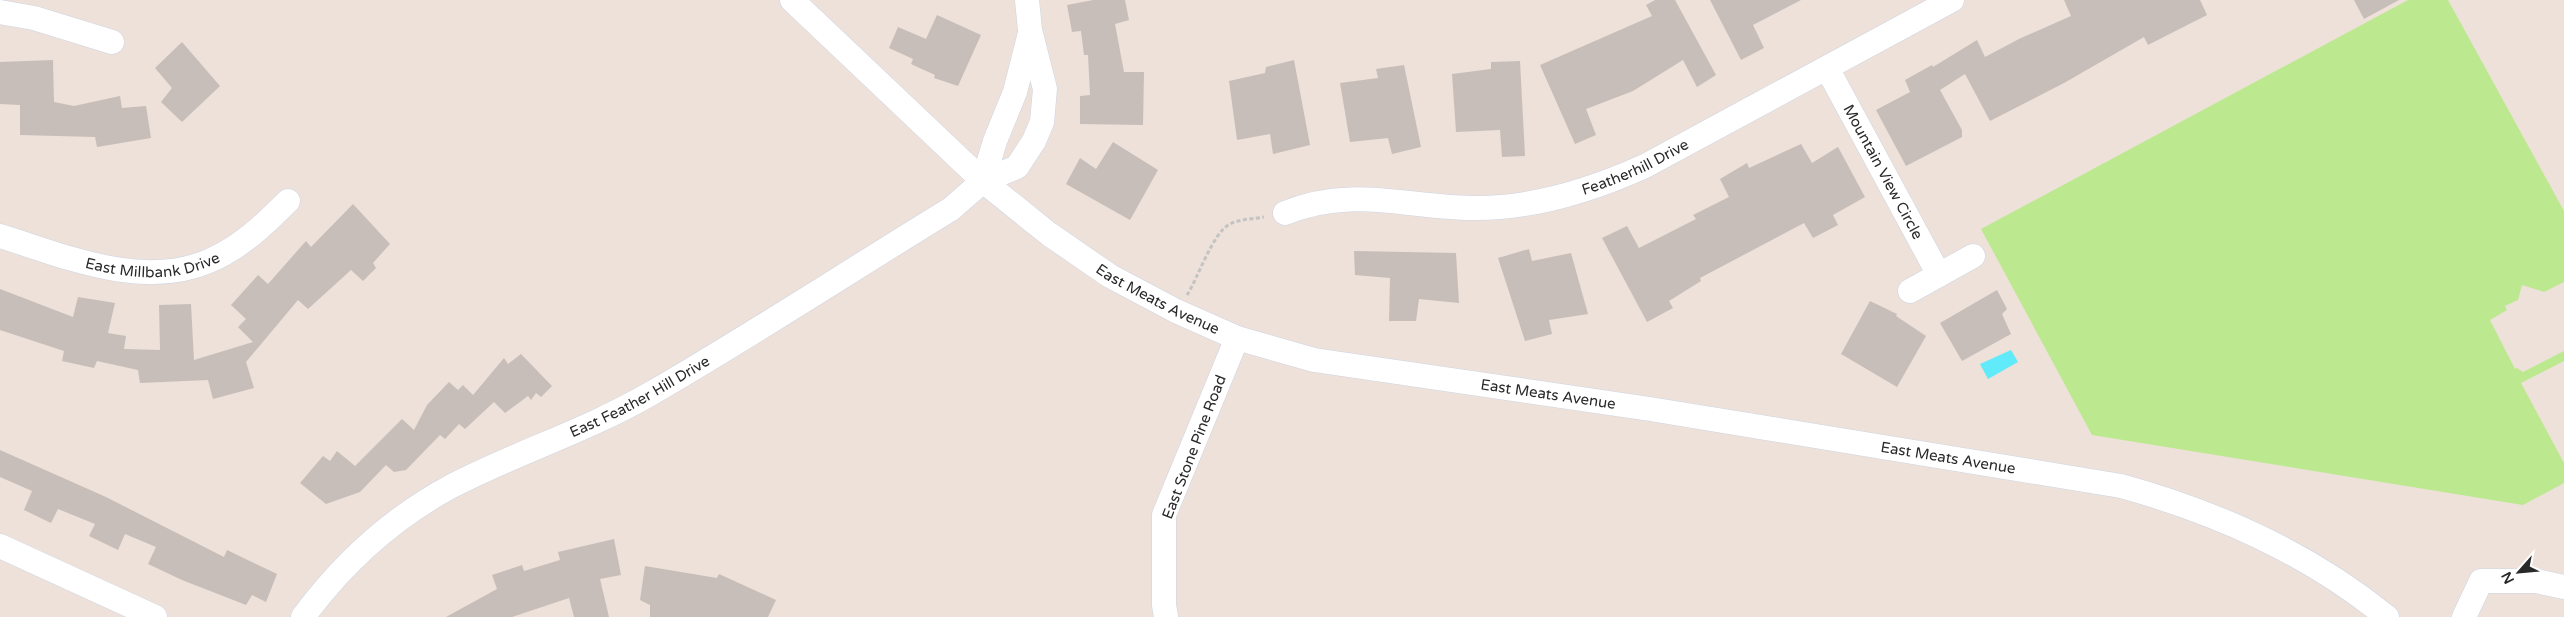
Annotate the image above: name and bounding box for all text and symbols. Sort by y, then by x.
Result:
street label: Mountain View Circle [1839,101,1927,242]
street label: Featherhill Drive [1579,135,1692,199]
street label: East Millbank Drive [84,248,223,281]
street label: East Meats Avenue [1093,260,1222,338]
street label: East Feather Hill Drive [567,352,713,441]
street label: East Stone Pine Road [1158,372,1230,522]
street label: East Meats Avenue [1479,375,1617,413]
street label: East Meats Avenue [1879,438,2017,478]
north arrow [2494,547,2544,597]
text: N [2498,569,2518,587]

